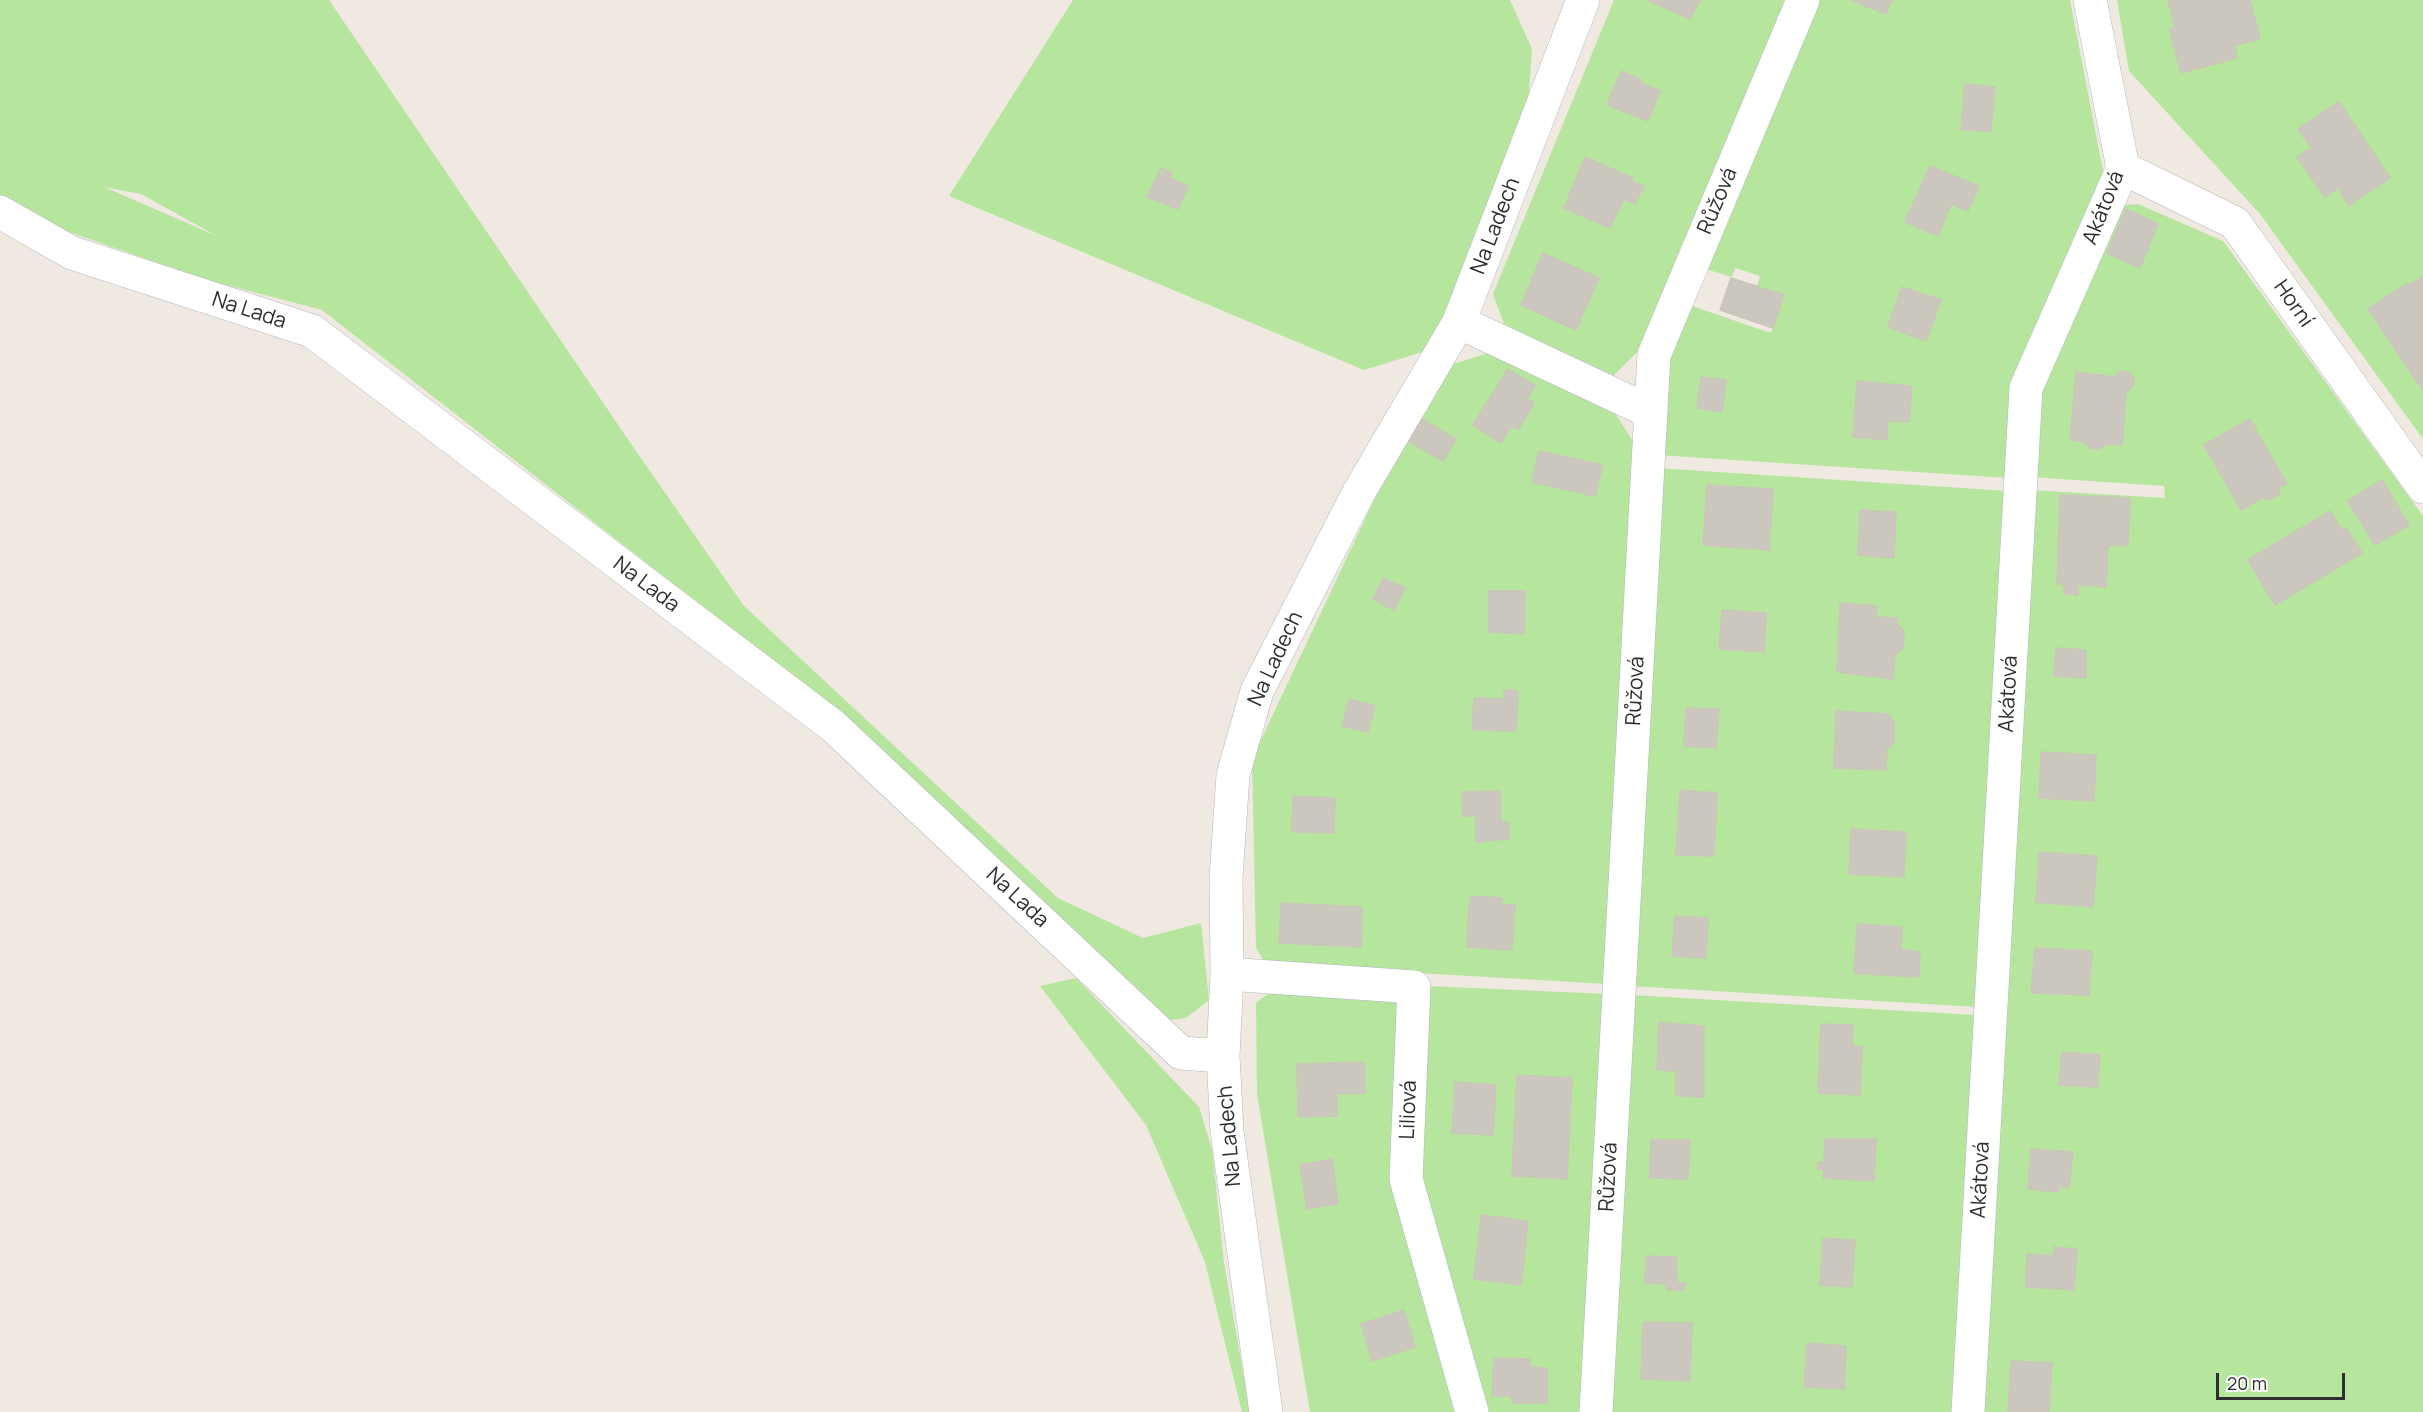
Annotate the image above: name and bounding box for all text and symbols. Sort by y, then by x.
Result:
street label: Růžová [1693,164,1743,238]
street label: Akátová [2078,168,2130,248]
street label: Na Ladech [1466,174,1526,278]
street label: Horní [2268,276,2318,332]
street label: Na Lada [209,287,289,335]
street label: Na Lada [608,552,684,618]
street label: Na Ladech [1243,608,1309,710]
street label: Akátová [1994,655,2024,733]
street label: Růžová [1622,656,1650,726]
street label: Na Lada [980,863,1054,933]
street label: Liliová [1395,1080,1423,1140]
street label: Na Ladech [1213,1084,1247,1188]
street label: Akátová [1966,1141,1996,1219]
street label: Růžová [1595,1142,1623,1212]
scale bar [2219,1361,2348,1399]
text: 20 m [2227,1371,2267,1395]

